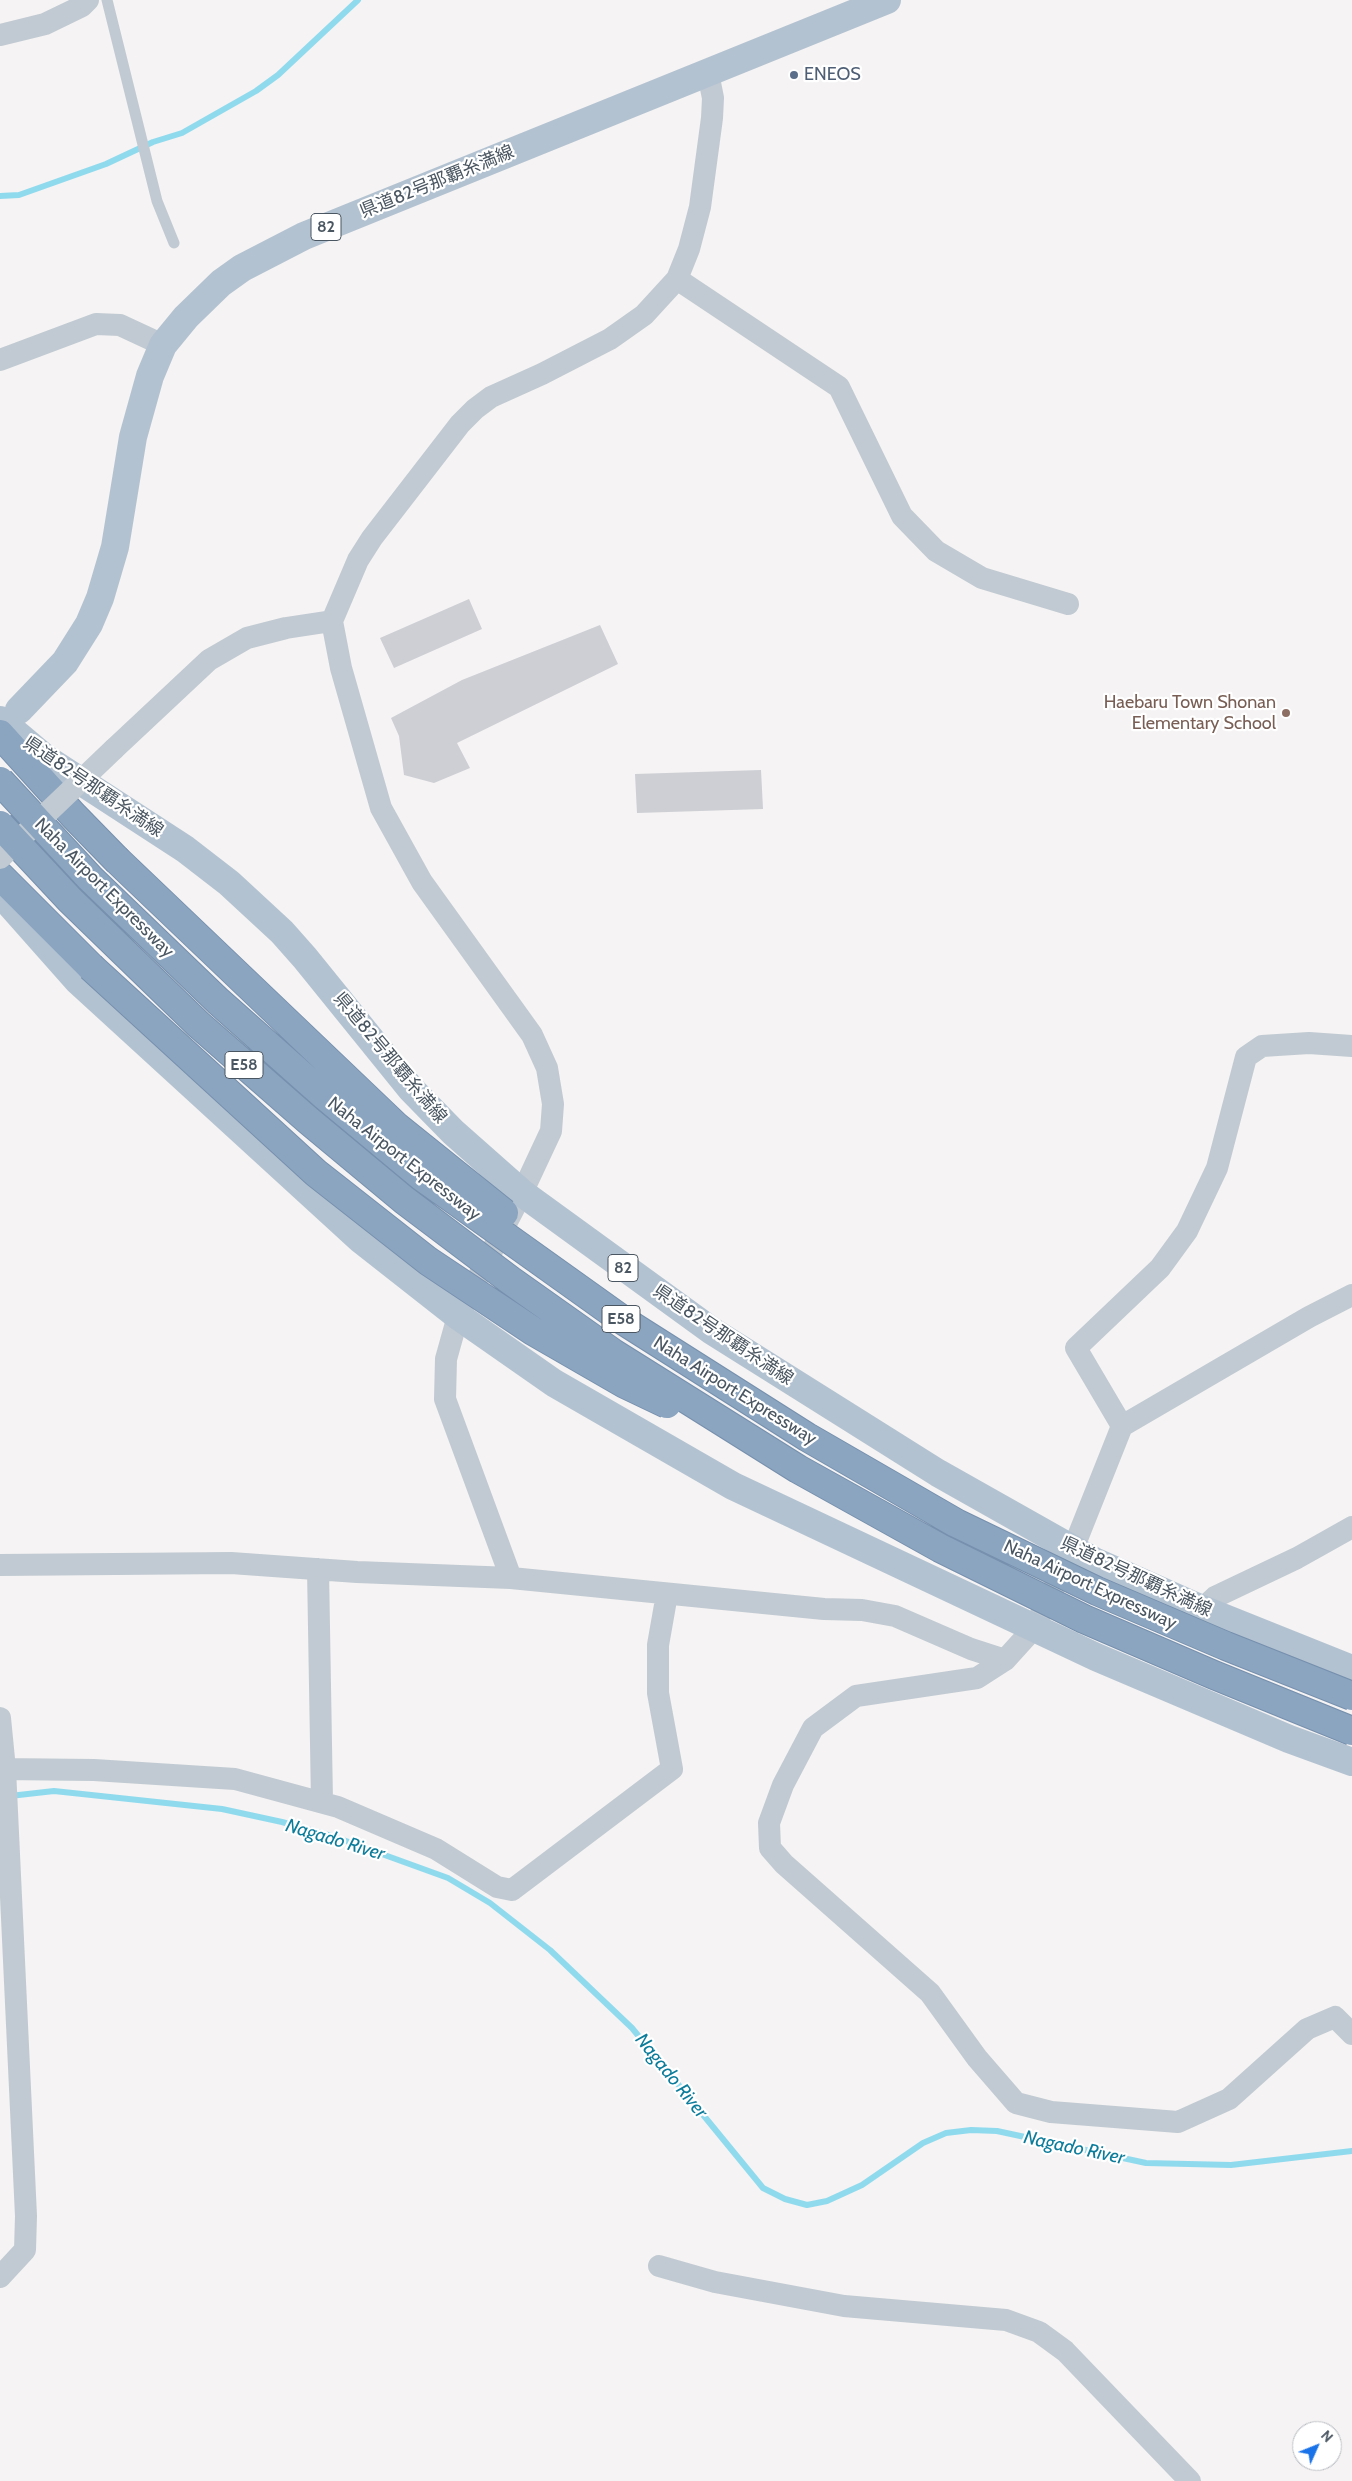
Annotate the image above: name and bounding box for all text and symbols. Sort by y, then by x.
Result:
place label: ENEOS [804,64,861,86]
marker: ENEOS [788,69,800,81]
street label: 県道82号那覇糸満線 [357,141,517,223]
road number: 82 [311,213,341,240]
place label: Haebaru Town Shonan Elementary School [1104,692,1276,734]
marker: Haebaru Town Shonan Elementary School [1280,707,1292,719]
street label: 県道82号那覇糸満線 [19,732,167,842]
street label: Naha Airport Expressway [30,814,178,962]
street label: 県道82号那覇糸満線 [329,988,451,1128]
road number: E58 [225,1052,263,1078]
street label: Naha Airport Expressway [323,1093,485,1225]
road number: 82 [608,1254,638,1282]
street label: 県道82号那覇糸満線 [649,1280,797,1390]
road number: E58 [602,1306,640,1332]
street label: Naha Airport Expressway [649,1332,821,1450]
street label: 県道82号那覇糸満線 [1057,1532,1215,1622]
street label: Naha Airport Expressway [1000,1535,1180,1635]
water label: Nagado River [283,1814,387,1866]
water label: Nagado River [630,2029,712,2123]
water label: Nagado River [1022,2126,1126,2170]
north arrow [1292,2421,1342,2471]
text: N [1317,2426,1337,2446]

